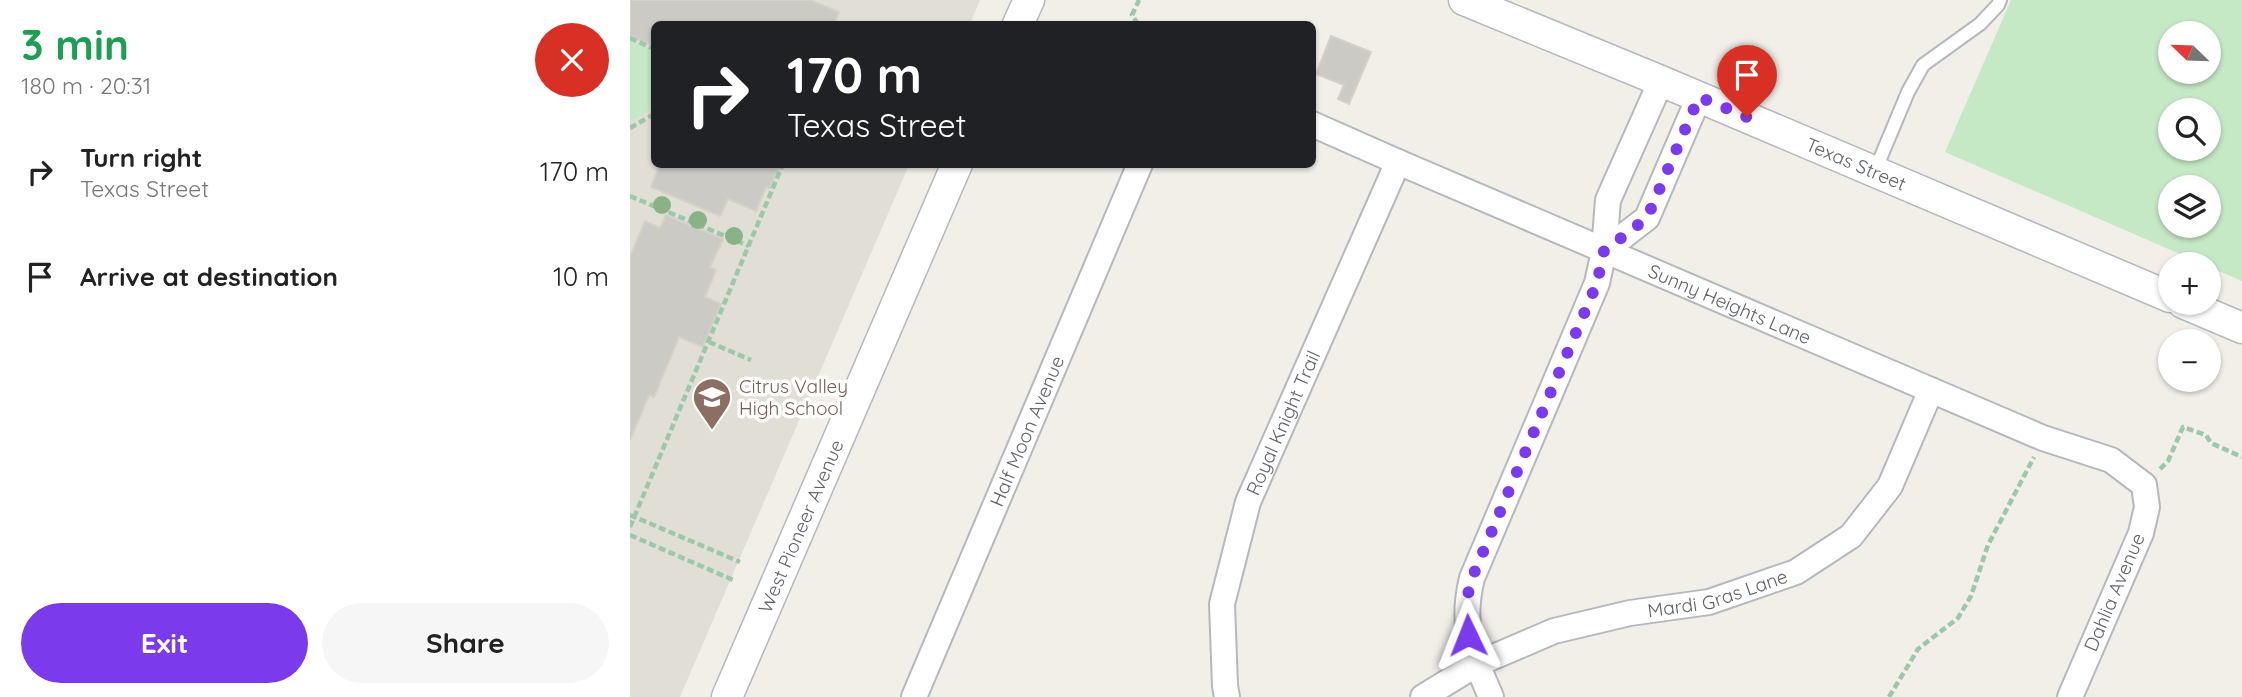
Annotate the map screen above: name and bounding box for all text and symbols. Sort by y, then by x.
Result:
text: 3 min [21,18,129,71]
north arrow [2158,21,2221,84]
map controls [2158,21,2221,392]
button: close [535,23,609,97]
text: 170 m [787,44,922,105]
pin [1717,45,1777,117]
icon: right [672,49,763,140]
icon: arrive [1728,56,1766,94]
text: 180 m · 20:31 [21,71,151,100]
button: search [2158,98,2221,161]
text: Texas Street [787,105,966,145]
street label: Texas Street [1802,132,1910,196]
text: Turn right [80,141,202,174]
icon: right [21,153,59,191]
text: 170 m [540,155,609,188]
text: Texas Street [80,174,209,203]
button: layers [2158,175,2221,238]
button: + [2158,252,2221,315]
icon: arrive [21,258,59,296]
street label: Sunny Heights Lane [1645,259,1815,349]
text: Arrive at destination [80,260,338,293]
text: 10 m [553,260,609,293]
button: − [2158,329,2221,392]
street label: Royal Knight Trail [1241,347,1325,499]
street label: Half Moon Avenue [984,352,1069,510]
place label: Citrus Valley High School [739,374,848,420]
school or university icon: Citrus Valley High School [691,376,733,431]
street label: West Pioneer Avenue [753,436,849,617]
street label: Dahlia Avenue [2078,529,2150,655]
street label: Mardi Gras Lane [1646,564,1791,622]
position arrow [1431,598,1505,672]
button: Exit [21,603,308,683]
button: Share [322,603,609,683]

